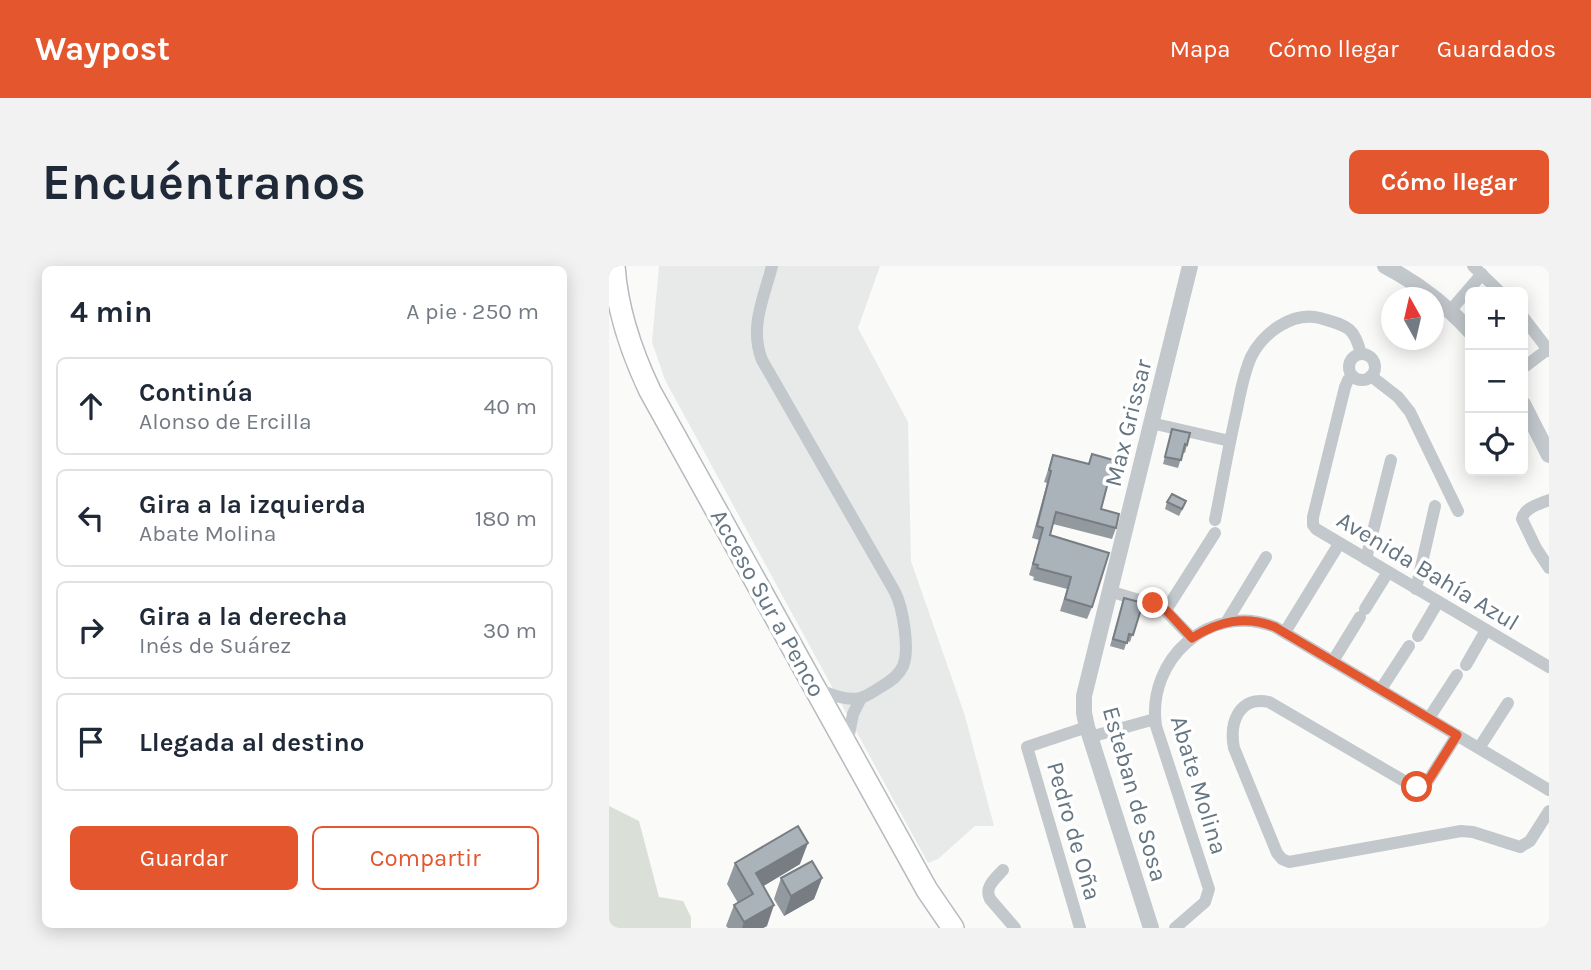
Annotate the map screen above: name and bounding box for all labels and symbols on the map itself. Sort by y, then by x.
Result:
north arrow [1381,287,1444,350]
street label: Max Grissar [1099,356,1157,489]
street label: Acceso Sur a Penco [705,504,831,702]
street label: Avenida Bahía Azul [1332,506,1524,636]
route end [1137,587,1168,618]
street label: Esteban de Sosa [1097,703,1173,885]
street label: Abate Molina [1165,712,1233,858]
street label: Pedro de Oña [1041,759,1107,903]
route start [1401,771,1432,802]

